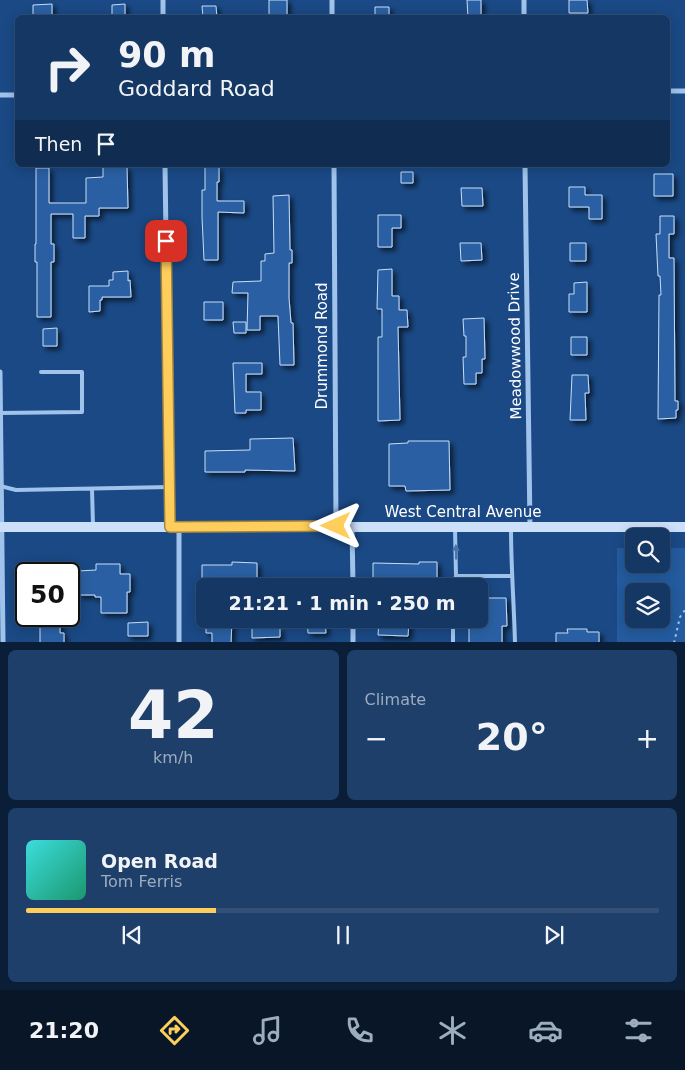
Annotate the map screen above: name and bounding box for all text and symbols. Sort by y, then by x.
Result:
icon: right [35,35,100,100]
text: 90 m [118,35,215,75]
text: Goddard Road [118,76,275,101]
icon: arrive [92,130,120,158]
text: Then [35,133,82,155]
pin [145,220,187,262]
icon: arrive [152,227,180,255]
street label: Meadowwood Drive [505,272,525,420]
street label: Drummond Road [313,282,331,410]
position arrow [309,499,361,551]
street label: West Central Avenue [385,503,541,521]
map controls [625,528,670,628]
button: search [625,528,670,573]
one-way arrow [452,543,460,559]
speed limit sign: 50 [15,562,80,627]
button: layers [625,583,670,628]
text: 21:21 · 1 min · 250 m [228,592,456,614]
text: 42 [128,678,218,753]
text: Climate [365,690,426,709]
text: 20° [476,715,548,759]
text: − [365,722,388,755]
text: + [636,722,659,755]
text: km/h [153,748,193,767]
text: Open Road [101,850,218,872]
text: Tom Ferris [101,872,182,891]
icon: previous [118,921,146,949]
icon: pause [329,921,357,949]
icon: next [540,921,568,949]
icon: directions [157,1013,192,1048]
icon: music [250,1013,285,1048]
icon: phone [342,1013,377,1048]
icon: climate [435,1013,470,1048]
icon: car [528,1013,563,1048]
icon: filters [621,1013,656,1048]
text: 21:20 [29,1018,99,1043]

